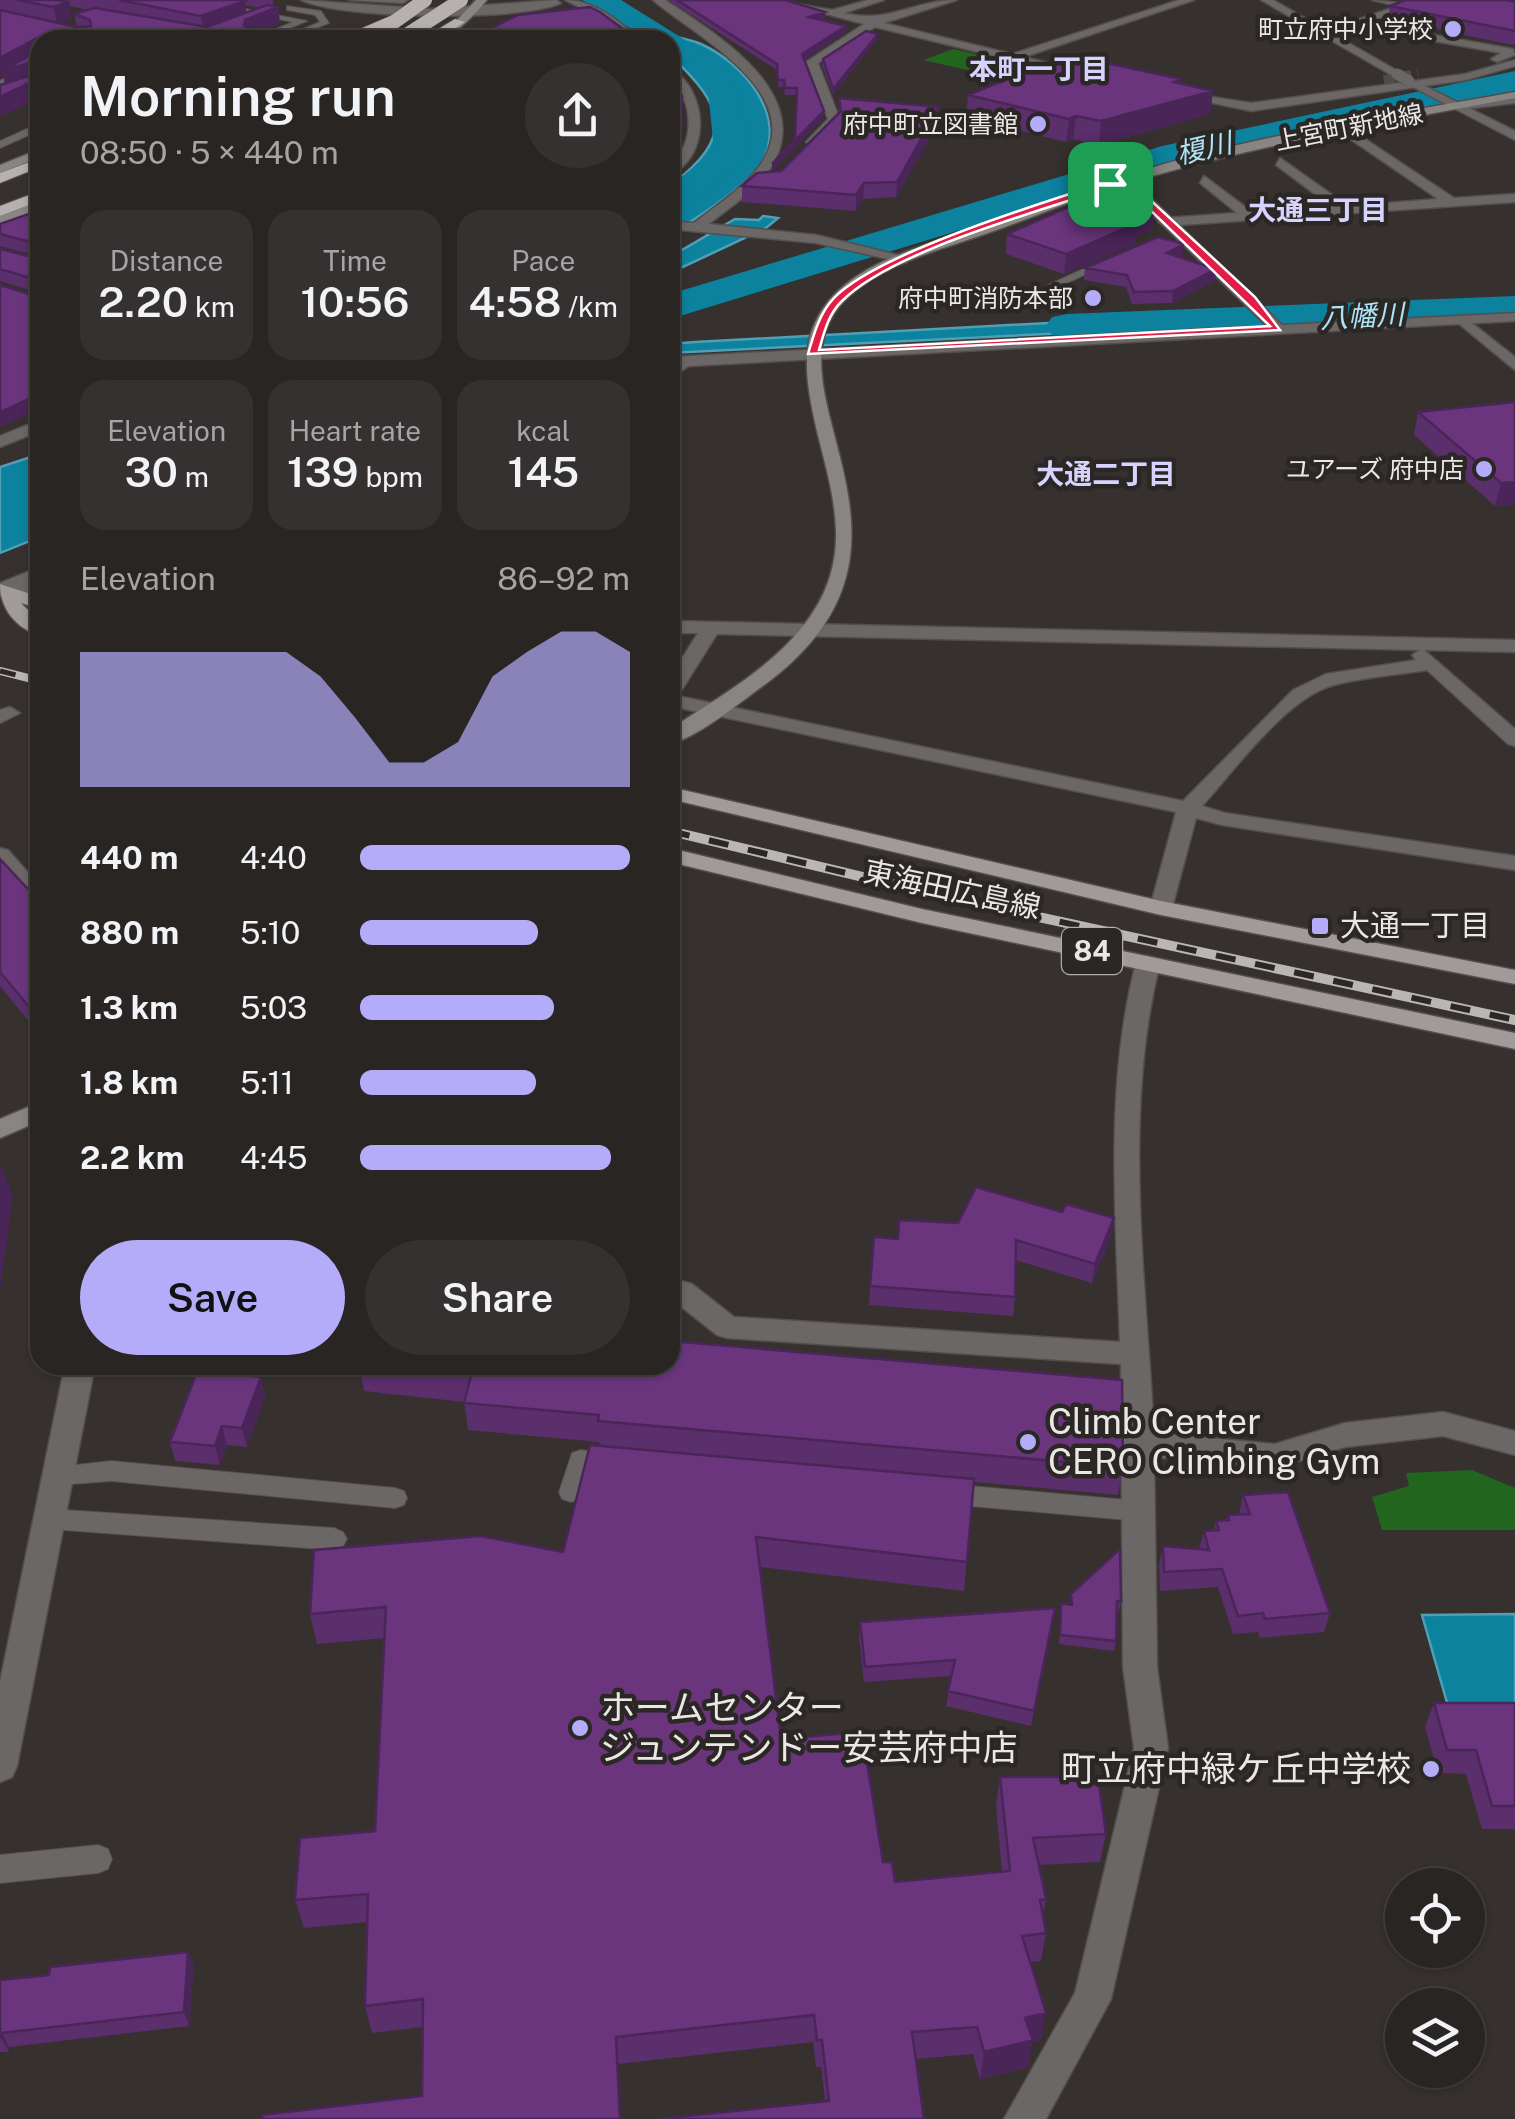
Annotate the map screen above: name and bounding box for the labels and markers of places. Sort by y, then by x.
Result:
place label: 町立府中小学校 [1258,14,1433,44]
marker: 町立府中小学校 [1442,18,1464,40]
place label: 府中町立図書館 [843,109,1018,139]
marker: 府中町立図書館 [1027,113,1049,135]
pin [1068,142,1153,227]
place label: 府中町消防本部 [898,283,1073,313]
marker: 府中町消防本部 [1082,287,1104,309]
place label: ユアーズ 府中店 [1286,454,1464,484]
marker: ユアーズ 府中店 [1473,458,1495,480]
place label: 大通一丁目 [1340,907,1490,943]
marker: 大通一丁目 [1309,915,1331,937]
place label: Climb Center CERO Climbing Gym [1048,1401,1380,1482]
marker: Climb Center CERO Climbing Gym [1017,1431,1039,1453]
place label: ホームセンター ジュンテンドー安芸府中店 [600,1687,1018,1768]
marker: ホームセンター ジュンテンドー安芸府中店 [569,1717,591,1739]
place label: 町立府中緑ケ丘中学校 [1061,1748,1411,1789]
marker: 町立府中緑ケ丘中学校 [1420,1758,1442,1780]

